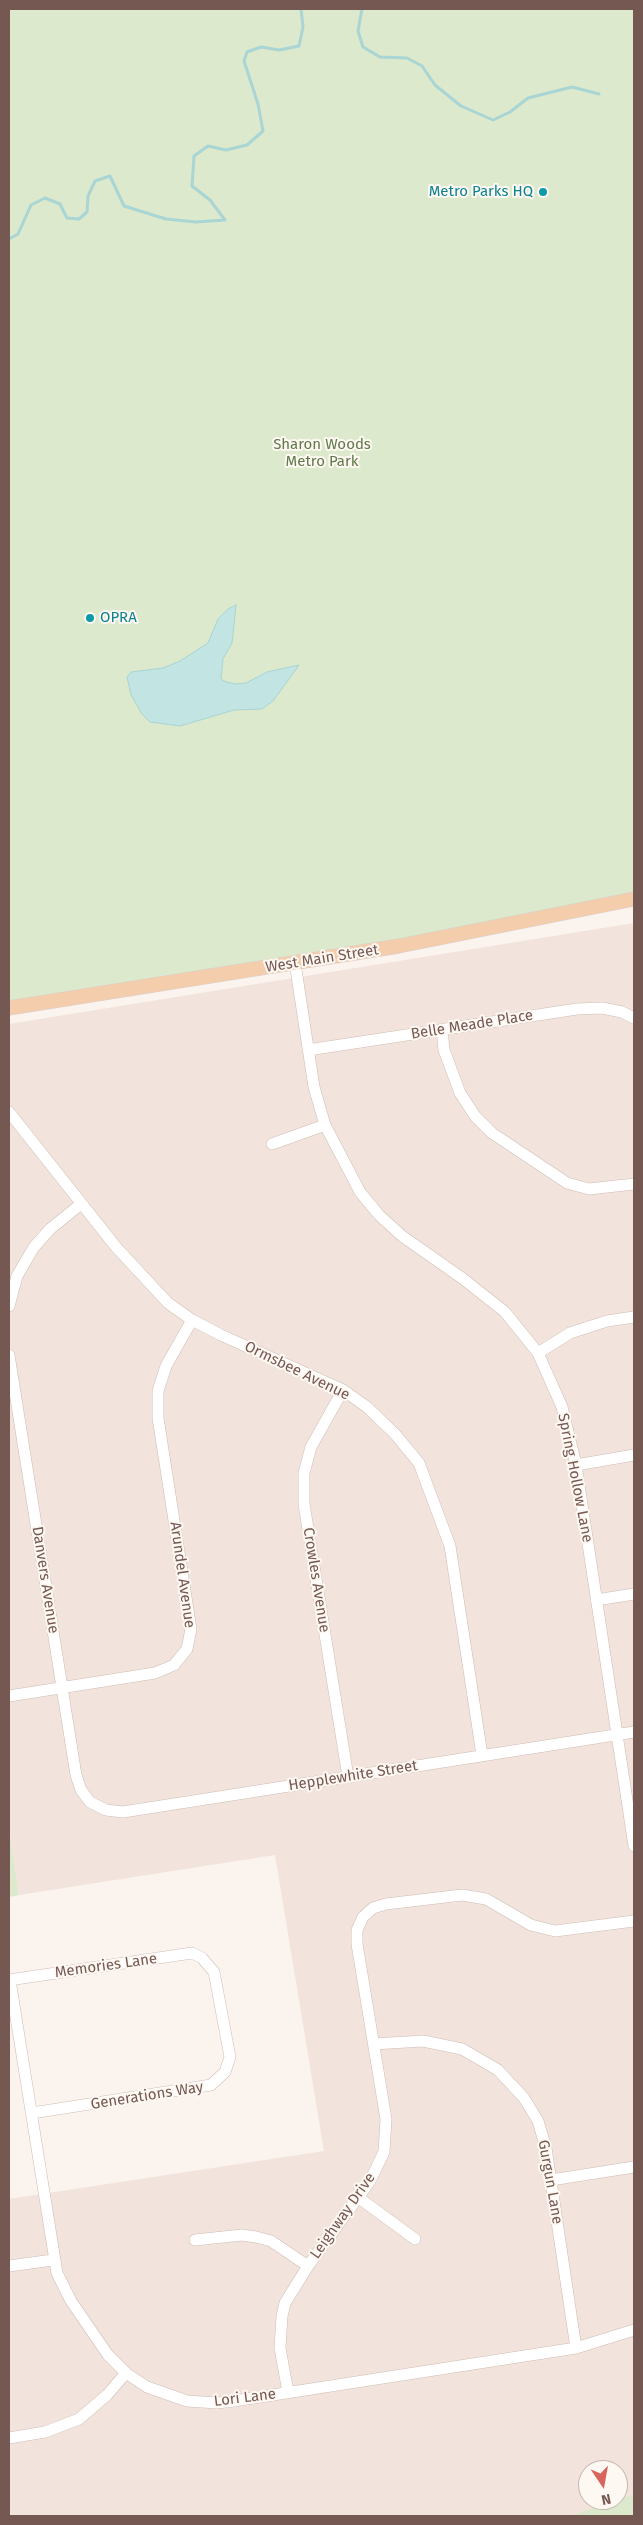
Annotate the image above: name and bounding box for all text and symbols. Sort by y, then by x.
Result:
place label: Metro Parks HQ [429,183,533,201]
marker: Metro Parks HQ [537,186,549,198]
park label: Sharon Woods Metro Park [273,436,371,471]
place label: OPRA [100,609,137,627]
marker: OPRA [84,612,96,624]
street label: West Main Street [264,941,380,977]
street label: Belle Meade Place [410,1006,534,1044]
street label: Ormsbee Avenue [241,1338,353,1404]
street label: Spring Hollow Lane [554,1412,596,1544]
street label: Arundel Avenue [166,1521,198,1629]
street label: Danvers Avenue [28,1525,62,1635]
street label: Crowles Avenue [299,1526,333,1634]
street label: Hepplewhite Street [287,1757,419,1795]
street label: Memories Lane [54,1950,158,1982]
street label: Generations Way [90,2078,204,2114]
street label: Gurgun Lane [534,2138,566,2226]
street label: Leighway Drive [307,2169,379,2263]
street label: Lori Lane [213,2385,277,2411]
north arrow [578,2460,628,2510]
text: N [600,2490,612,2508]

